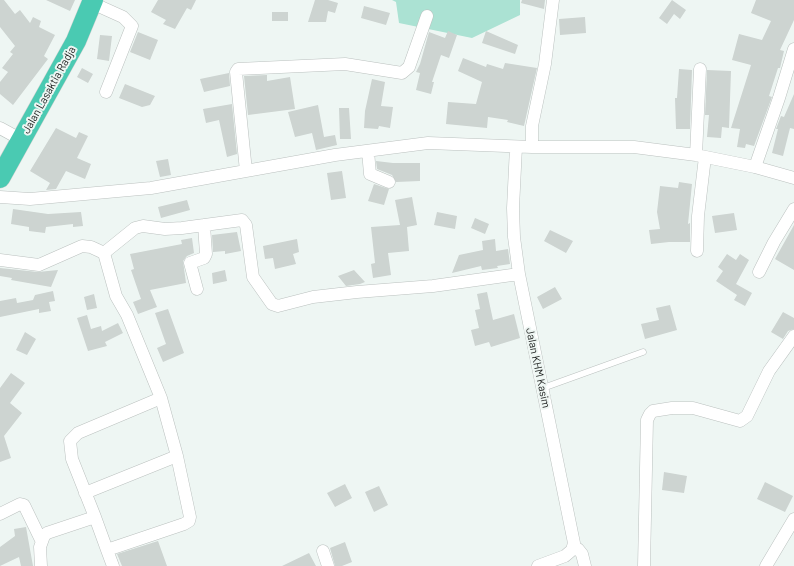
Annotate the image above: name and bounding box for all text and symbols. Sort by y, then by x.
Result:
street label: Jalan Lasaktia Radja [20,44,78,136]
street label: Jalan KHM Kasim [523,327,553,409]

